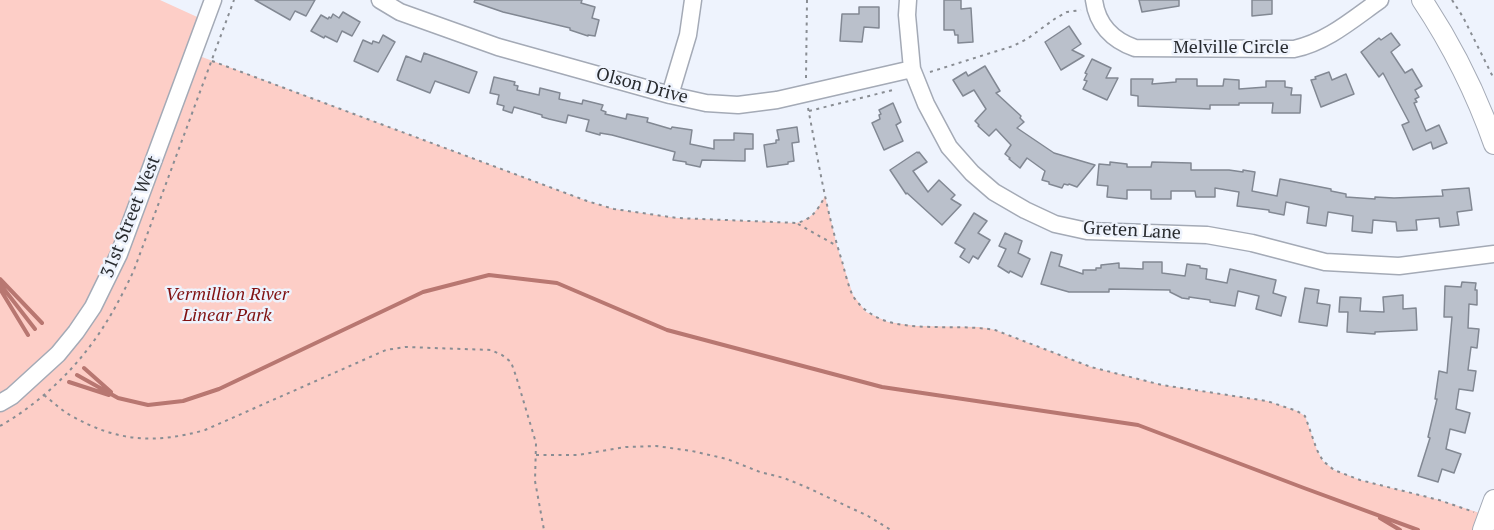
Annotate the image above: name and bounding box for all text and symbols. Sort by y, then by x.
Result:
street label: Melville Circle [1173,37,1289,59]
street label: Olson Drive [594,63,690,109]
street label: 31st Street West [97,153,165,281]
street label: Greten Lane [1083,218,1181,244]
park label: Vermillion River Linear Park [165,284,289,326]

